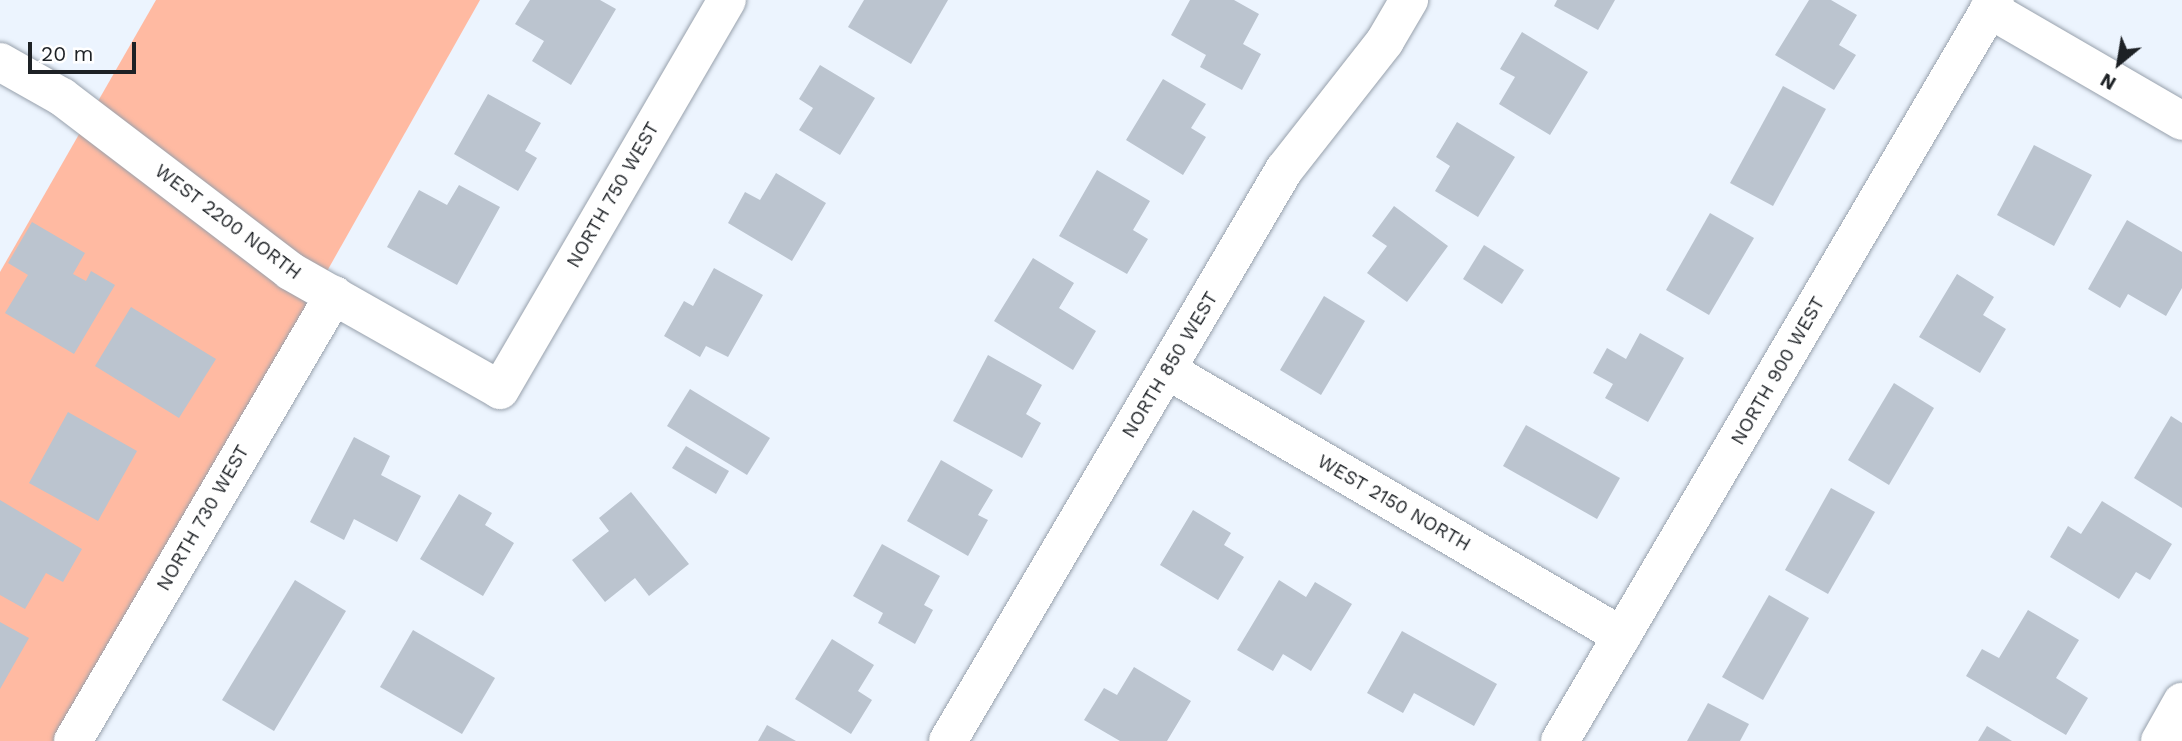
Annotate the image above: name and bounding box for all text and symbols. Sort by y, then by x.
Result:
scale bar [32,28,140,72]
north arrow [2084,28,2154,98]
text: 20 m [41,41,93,66]
text: N [2096,68,2120,95]
street label: NORTH 750 WEST [562,118,664,272]
street label: WEST 2200 NORTH [150,159,306,285]
street label: NORTH 850 WEST [1117,288,1223,442]
street label: NORTH 900 WEST [1726,293,1830,449]
street label: NORTH 730 WEST [152,441,254,595]
street label: WEST 2150 NORTH [1313,450,1475,556]

